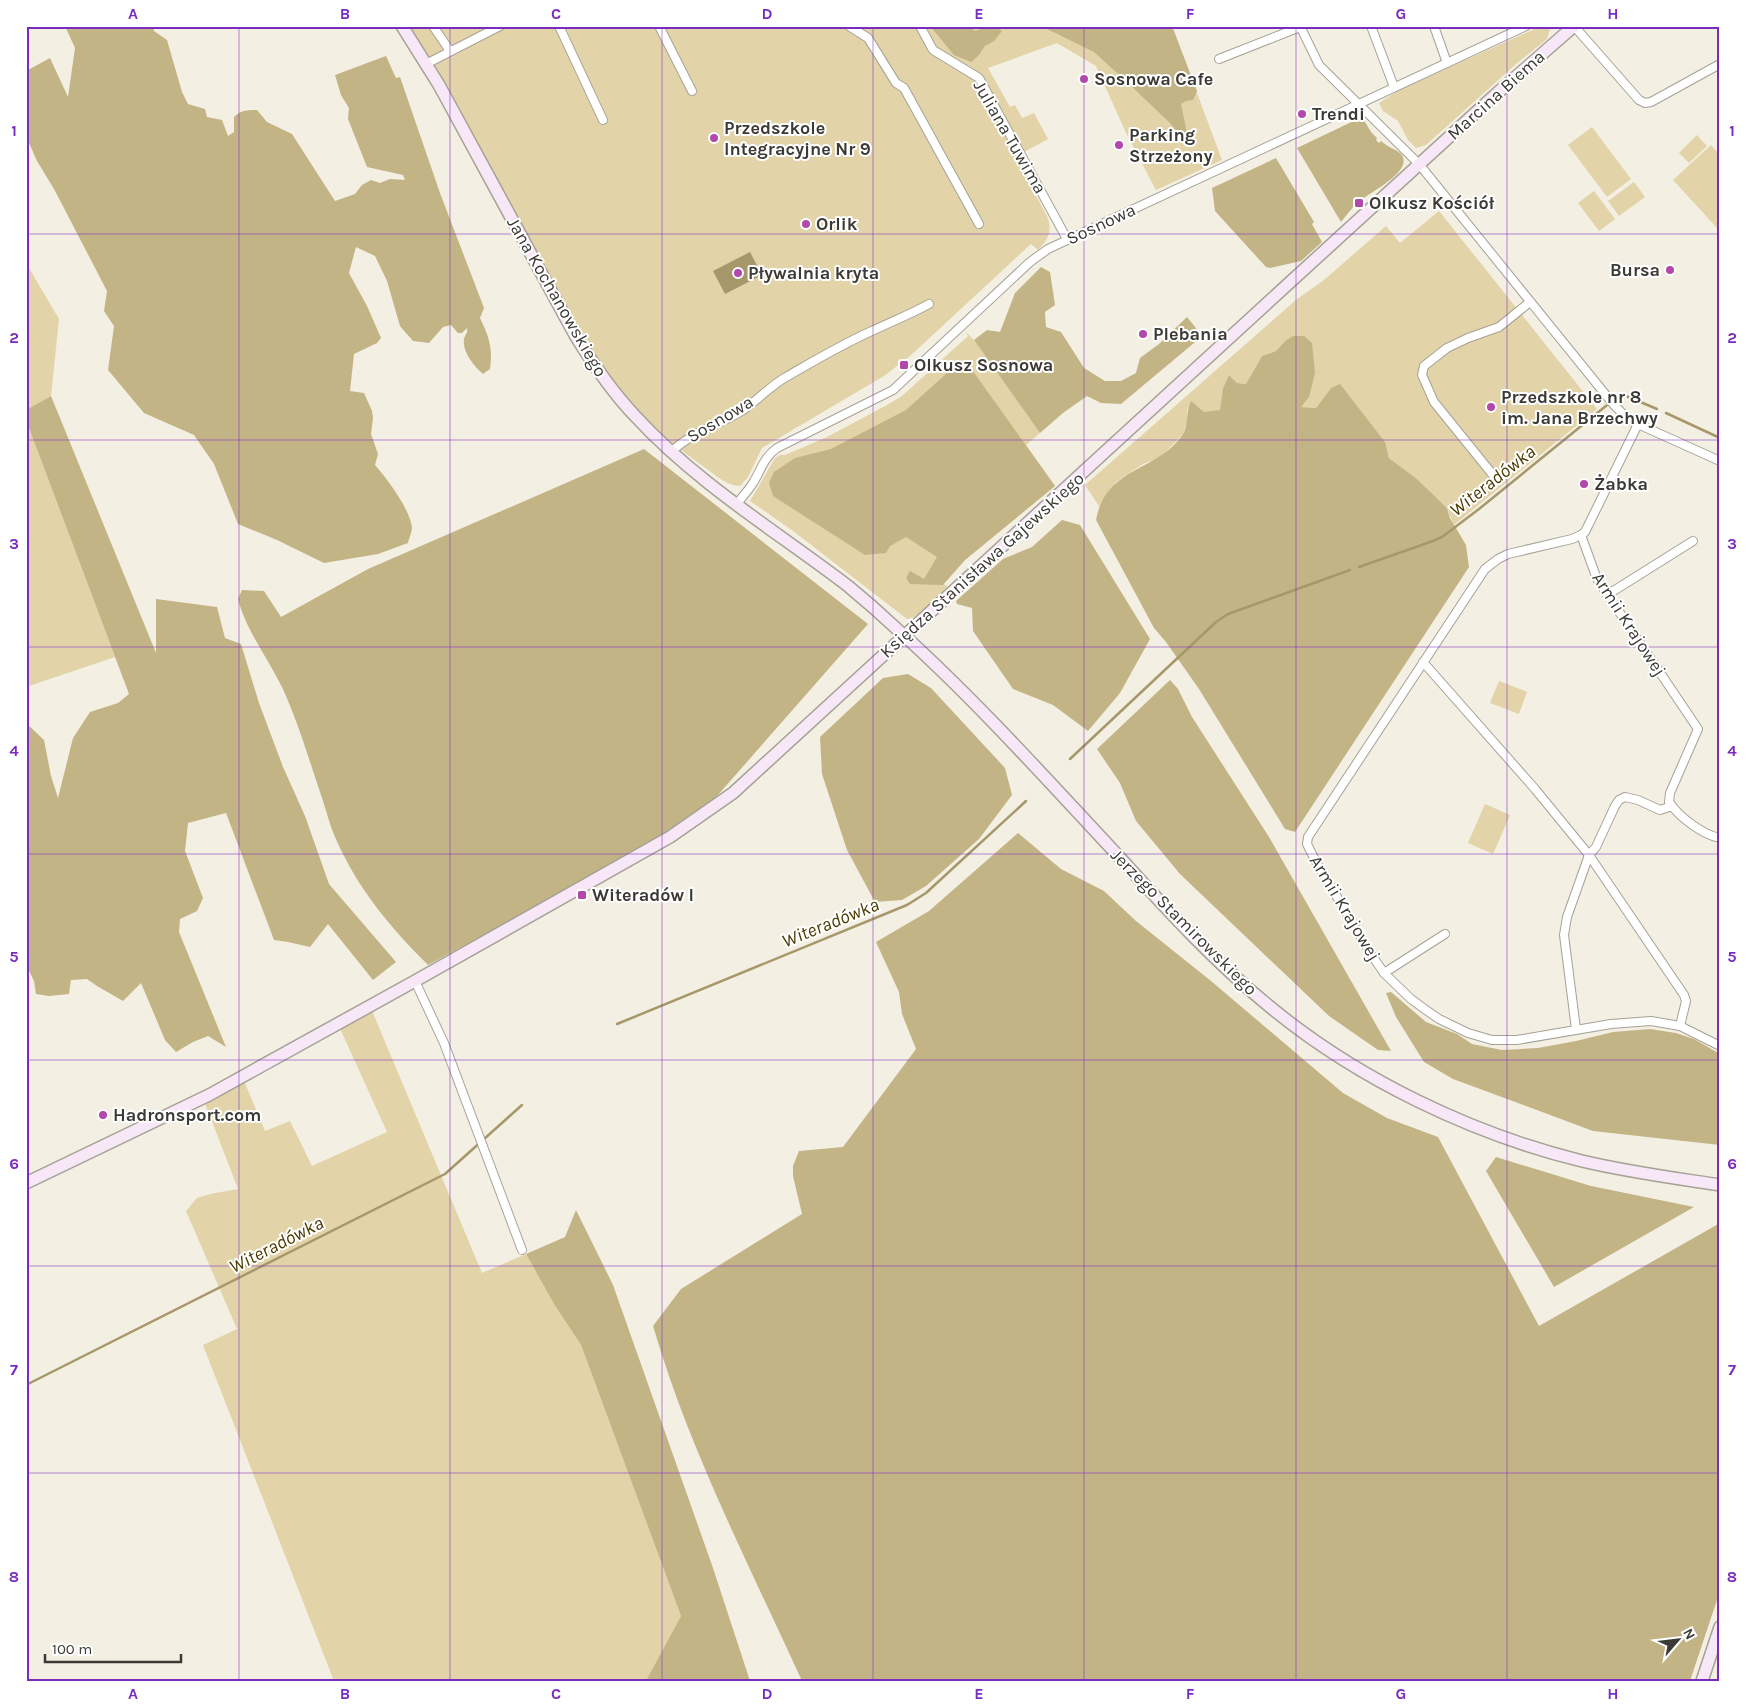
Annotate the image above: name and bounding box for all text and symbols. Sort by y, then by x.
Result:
text: A [128,4,138,23]
text: B [340,4,350,23]
text: C [551,4,561,23]
text: D [762,4,773,23]
text: E [974,4,984,23]
text: F [1186,4,1195,23]
text: G [1396,4,1406,23]
text: H [1607,4,1619,23]
street label: Marcina Biema [1443,45,1549,145]
place label: Sosnowa Cafe [1094,68,1213,90]
marker: Sosnowa Cafe [1078,73,1090,85]
street label: Juliana Tuwima [969,76,1051,198]
place label: Trendi [1312,103,1365,125]
marker: Trendi [1296,108,1308,120]
place label: Przedszkole Integracyjne Nr 9 [724,117,871,160]
text: 1 [11,121,17,140]
text: 1 [1729,121,1735,140]
place label: Parking Strzeżony [1129,124,1212,167]
marker: Przedszkole Integracyjne Nr 9 [708,132,720,144]
marker: Parking Strzeżony [1113,139,1125,151]
place label: Olkusz Kościół [1369,192,1495,214]
marker: Olkusz Kościół [1353,197,1365,209]
street label: Sosnowa [1063,198,1139,250]
street label: Jana Kochanowskiego [502,213,612,381]
place label: Orlik [816,213,858,235]
marker: Orlik [800,218,812,230]
place label: Bursa [1610,259,1660,281]
place label: Pływalnia kryta [748,262,879,284]
marker: Bursa [1664,264,1676,276]
marker: Pływalnia kryta [732,267,744,279]
place label: Plebania [1153,323,1228,345]
text: 2 [9,328,19,347]
marker: Plebania [1137,328,1149,340]
text: 2 [1727,328,1737,347]
place label: Olkusz Sosnowa [914,354,1053,376]
marker: Olkusz Sosnowa [898,359,910,371]
place label: Przedszkole nr 8 im. Jana Brzechwy [1501,386,1658,429]
street label: Sosnowa [683,391,757,447]
marker: Przedszkole nr 8 im. Jana Brzechwy [1485,401,1497,413]
water label: Witeradówka [1445,440,1540,521]
street label: Księdza Stanisława Gajewskiego [875,467,1089,663]
place label: Żabka [1594,473,1648,495]
marker: Żabka [1578,478,1590,490]
text: 3 [9,534,19,553]
text: 3 [1727,534,1737,553]
street label: Armii Krajowej [1587,568,1671,680]
text: 4 [9,741,19,760]
text: 4 [1727,741,1737,760]
street label: Jerzego Stamirowskiego [1106,844,1262,1000]
street label: Armii Krajowej [1305,851,1385,965]
place label: Witeradów I [592,884,694,906]
marker: Witeradów I [576,889,588,901]
water label: Witeradówka [779,893,882,952]
text: 5 [9,947,19,966]
text: 5 [1727,947,1737,966]
place label: Hadronsport.com [113,1104,261,1126]
marker: Hadronsport.com [97,1109,109,1121]
text: 6 [9,1154,19,1173]
text: 6 [1727,1154,1737,1173]
water label: Witeradówka [226,1212,327,1278]
text: 7 [10,1360,18,1379]
text: 7 [1728,1360,1736,1379]
text: 8 [9,1567,19,1586]
text: 8 [1727,1567,1737,1586]
north arrow [1654,1614,1704,1664]
text: N [1679,1626,1699,1643]
scale bar [45,1632,181,1664]
text: 100 m [52,1640,92,1658]
text: A [128,1684,138,1703]
text: B [340,1684,350,1703]
text: C [551,1684,561,1703]
text: D [762,1684,773,1703]
text: E [974,1684,984,1703]
text: F [1186,1684,1195,1703]
text: G [1396,1684,1406,1703]
text: H [1607,1684,1619,1703]

